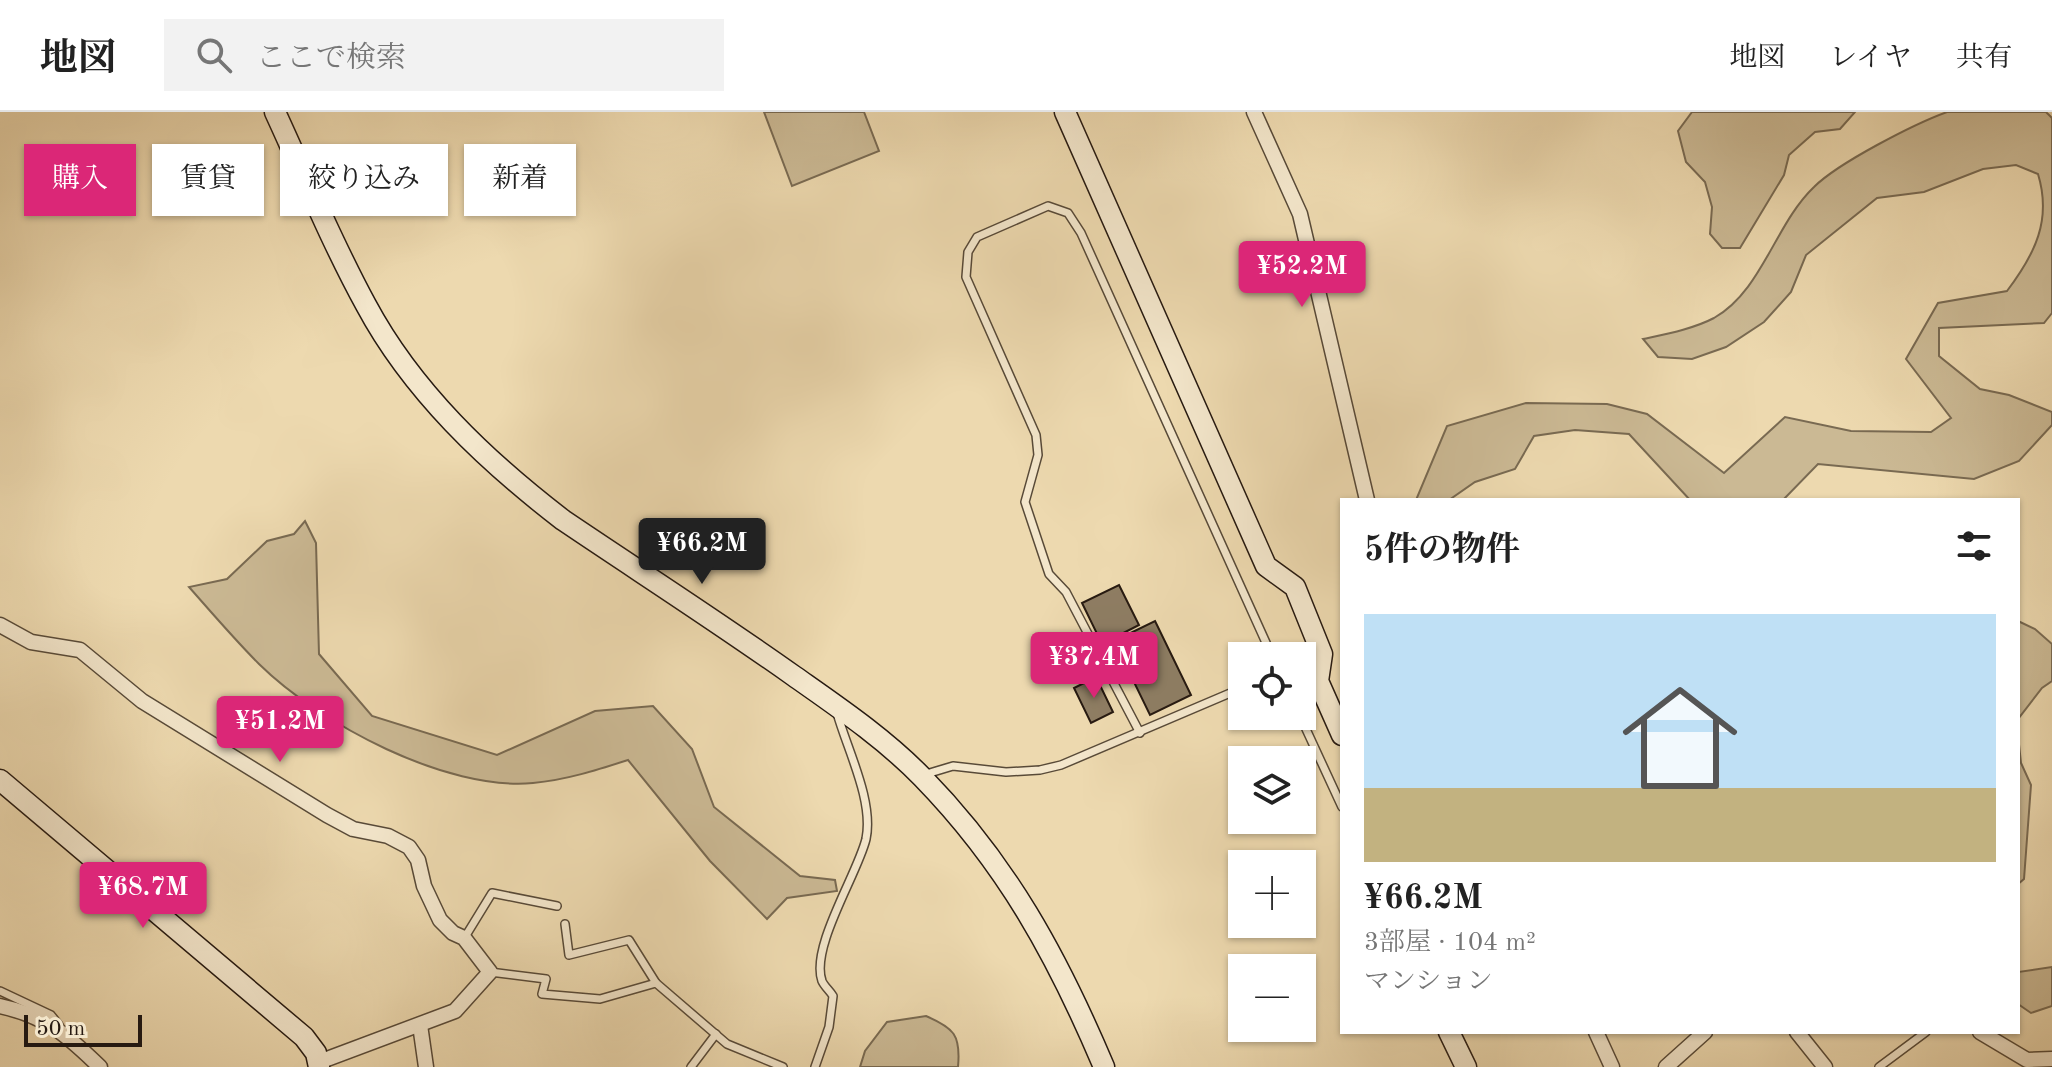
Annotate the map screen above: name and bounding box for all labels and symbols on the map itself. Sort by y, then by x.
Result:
pin: ¥52.2M [1237,241,1367,309]
pin: ¥66.2M [637,518,767,586]
pin: ¥37.4M [1029,632,1159,700]
pin: ¥51.2M [215,696,345,764]
pin: ¥68.7M [78,862,208,930]
scale bar [24,1011,142,1047]

